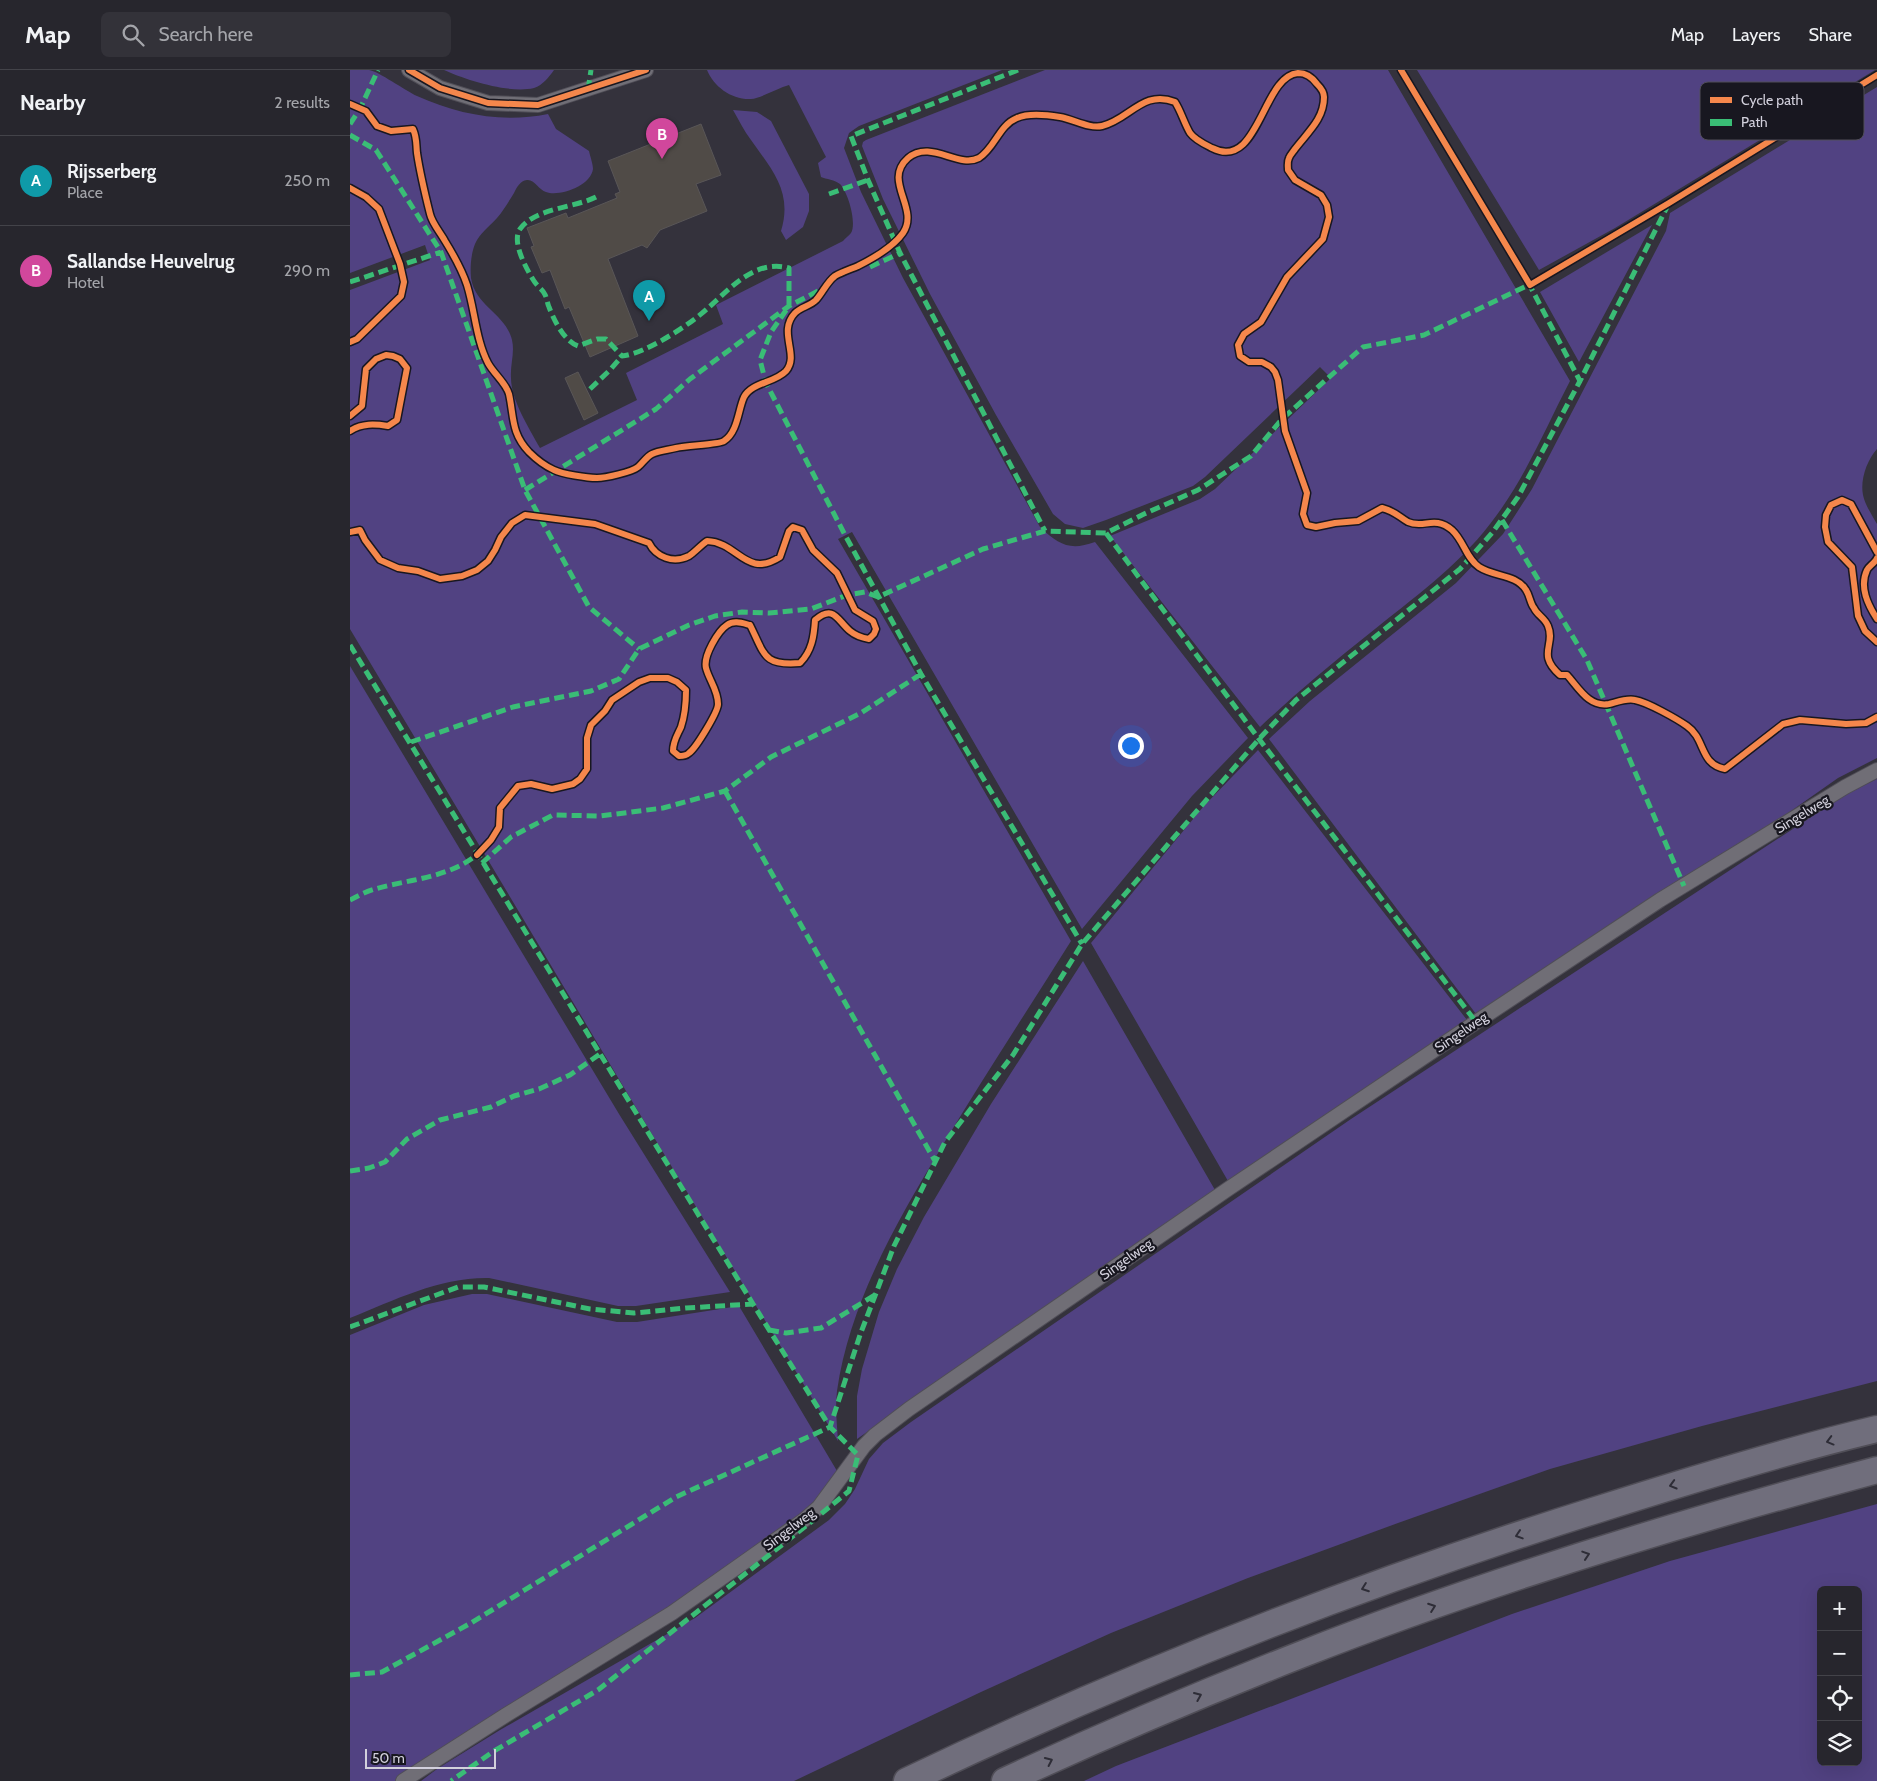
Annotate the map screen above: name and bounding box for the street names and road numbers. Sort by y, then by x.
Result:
street label: Singelweg [1771,790,1833,837]
street label: Singelweg [1431,1007,1492,1056]
street label: Singelweg [1096,1234,1157,1284]
street label: Singelweg [759,1503,819,1554]

